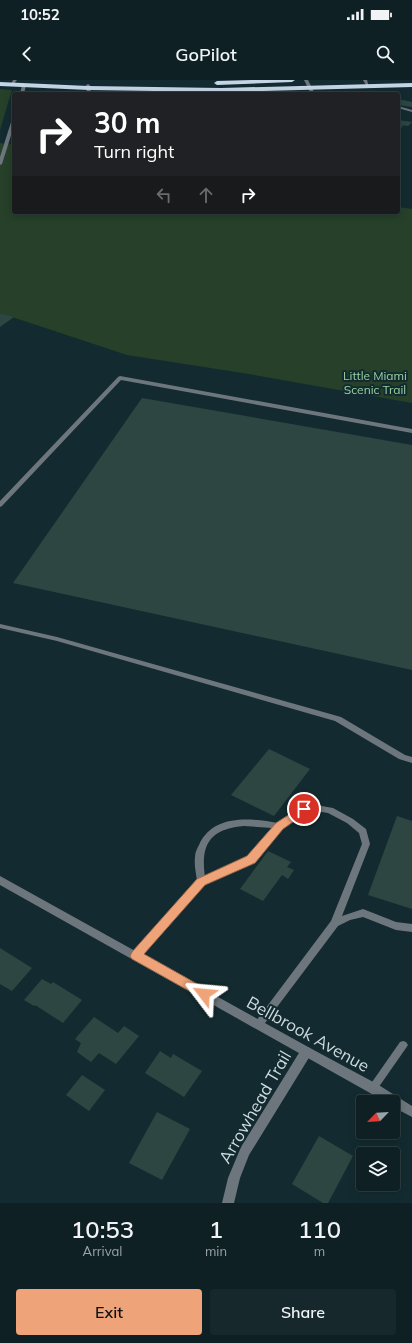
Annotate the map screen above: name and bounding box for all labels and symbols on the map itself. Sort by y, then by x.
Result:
park label: Little Miami Scenic Trail [343,368,407,397]
pin [287,792,321,826]
position arrow [183,973,225,1015]
street label: Bellbrook Avenue [243,991,373,1076]
street label: Arrowhead Trail [214,1047,295,1167]
north arrow [356,1095,400,1139]

